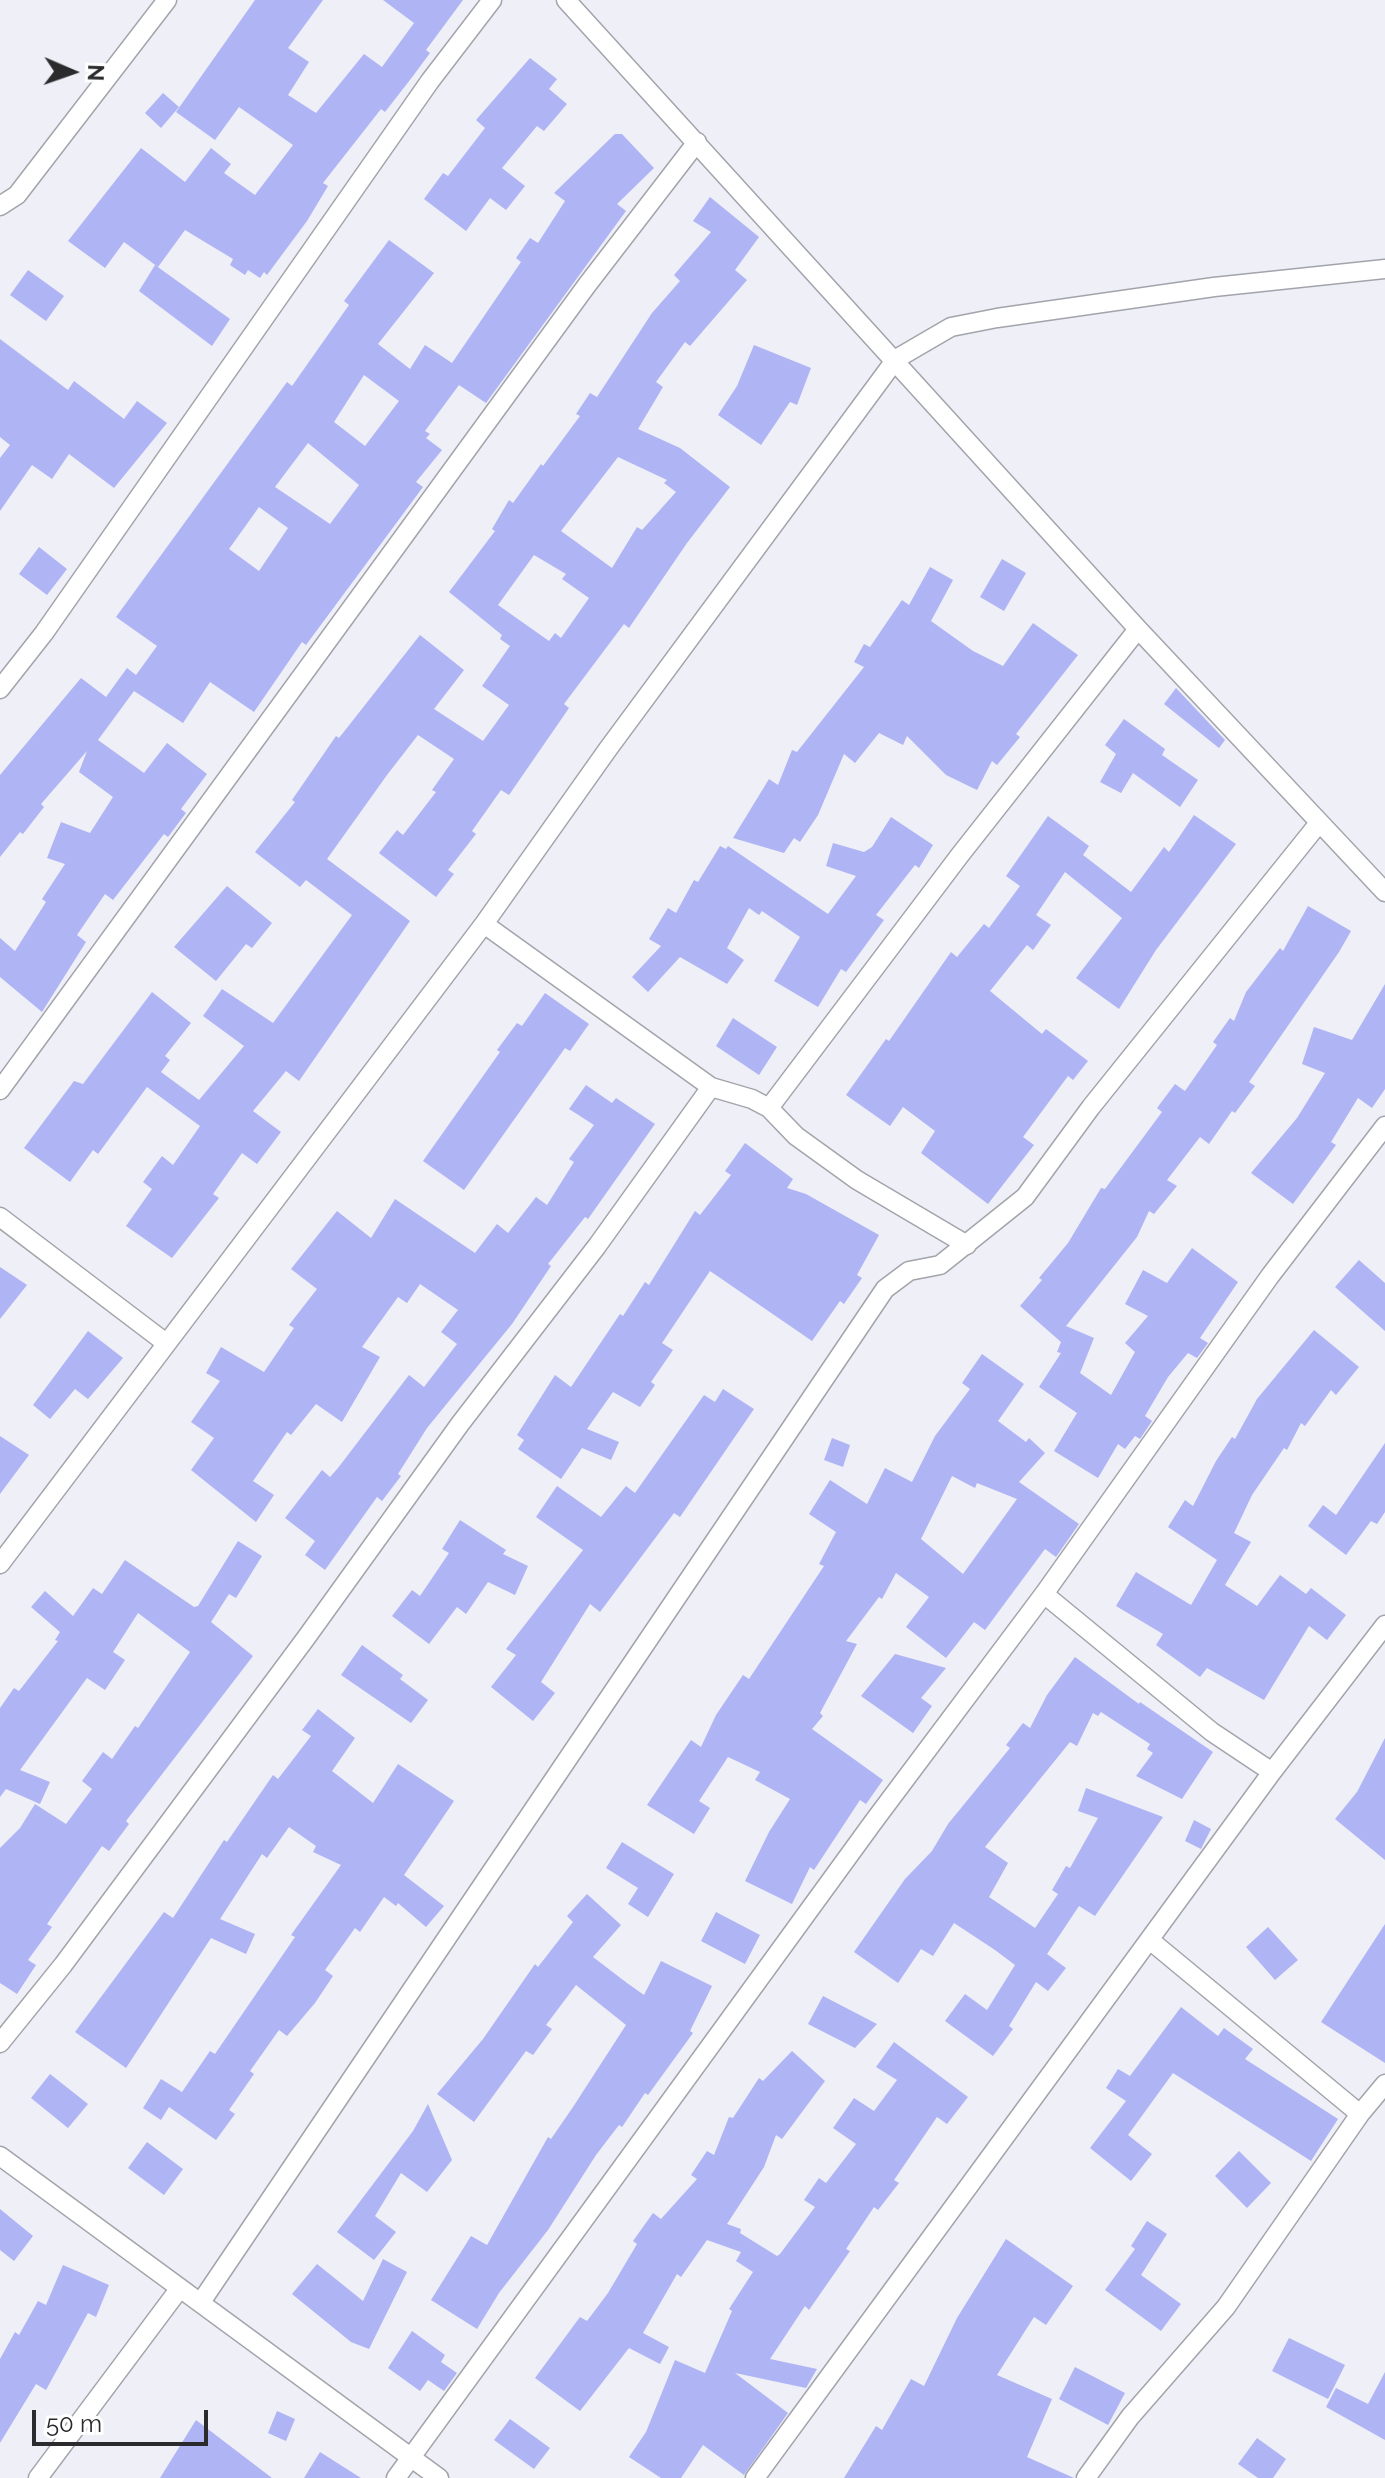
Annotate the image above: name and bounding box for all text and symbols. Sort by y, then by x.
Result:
north arrow [32,32,112,112]
text: N [83,64,109,82]
scale bar [36,2394,212,2444]
text: 50 m [46,2409,102,2438]

